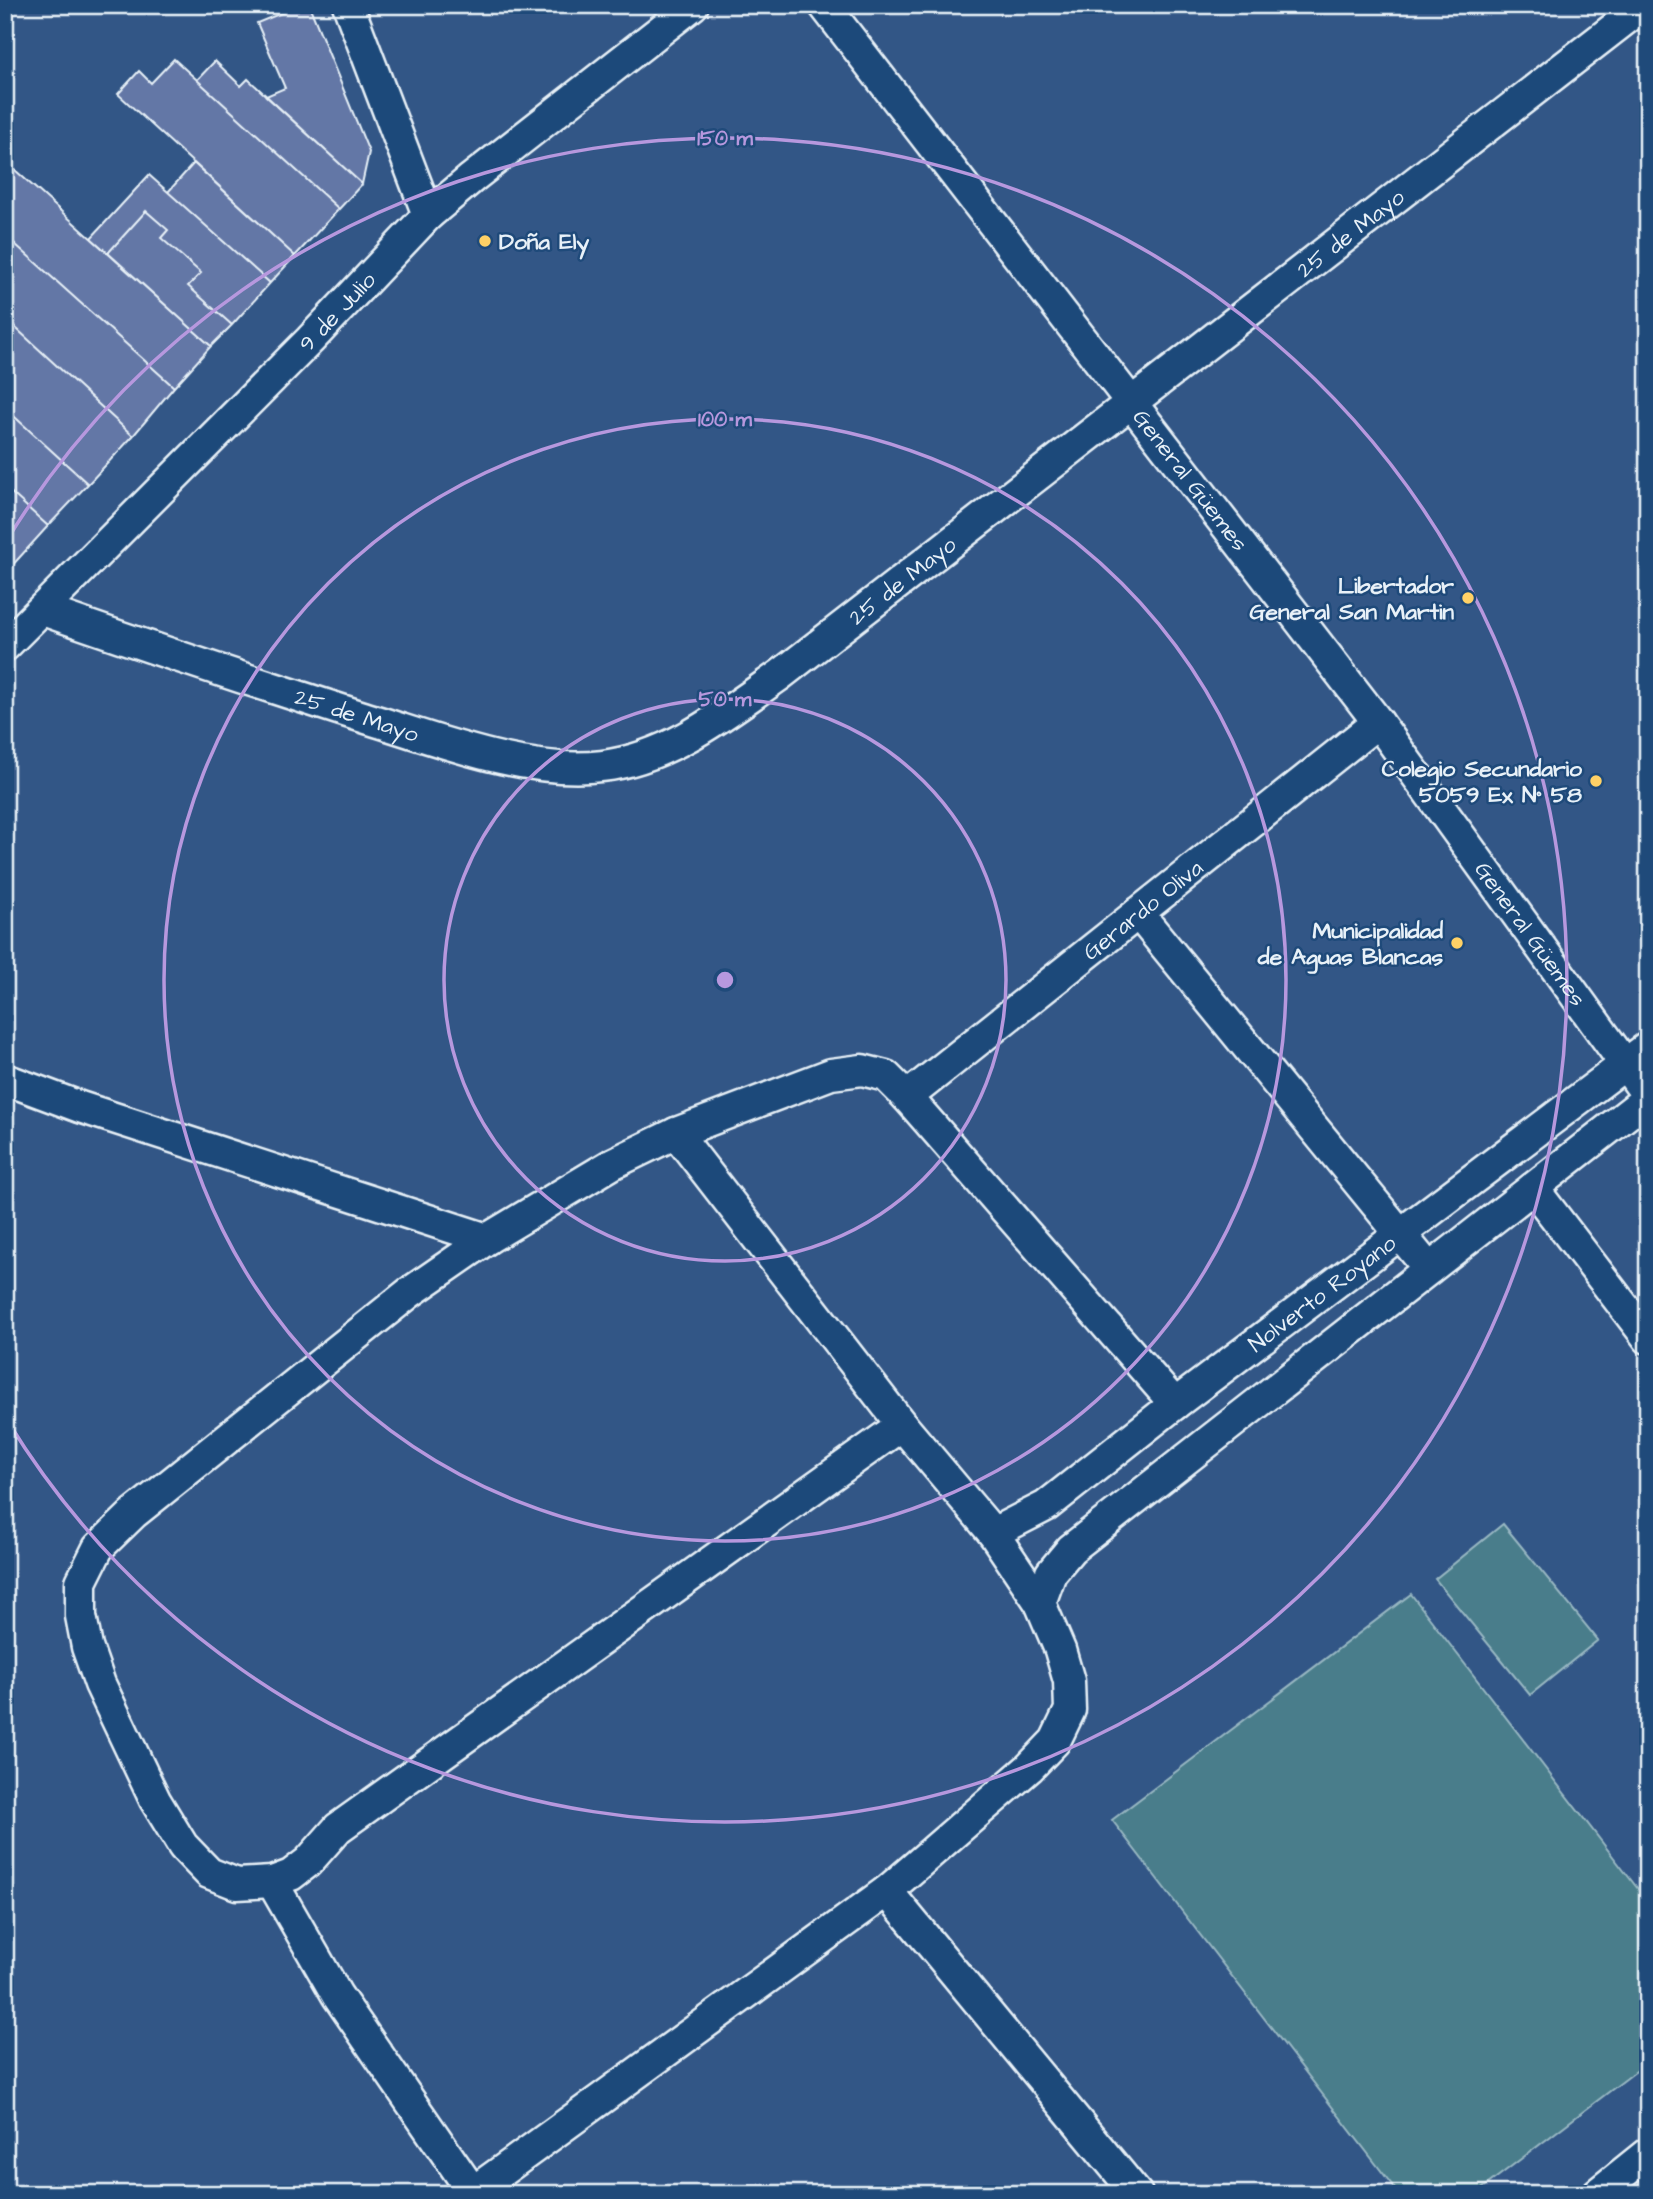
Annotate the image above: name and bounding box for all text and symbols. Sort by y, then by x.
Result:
text: 150 m [697,124,753,153]
street label: 25 de Mayo [1290,182,1411,286]
place label: Doña Ely [499,226,589,260]
marker: Doña Ely [477,233,493,249]
street label: 9 de Julio [292,265,383,360]
street label: General Güemes [1125,403,1255,558]
text: 100 m [698,405,753,434]
street label: 25 de Mayo [842,529,963,633]
place label: Libertador General San Martin [1250,570,1454,628]
marker: Libertador General San Martin [1460,590,1476,606]
street label: 25 de Mayo [291,681,423,751]
text: 50 m [699,685,752,714]
place label: Colegio Secundario 5059 Ex N° 58 [1382,753,1582,811]
marker: Colegio Secundario 5059 Ex N° 58 [1588,773,1604,789]
street label: Gerardo Oliva [1076,852,1210,968]
street label: General Güemes [1467,855,1593,1013]
place label: Municipalidad de Aguas Blancas [1257,915,1443,974]
marker: Municipalidad de Aguas Blancas [1449,935,1465,951]
centre of rings [713,968,737,992]
street label: Nolverto Royano [1242,1228,1403,1360]

